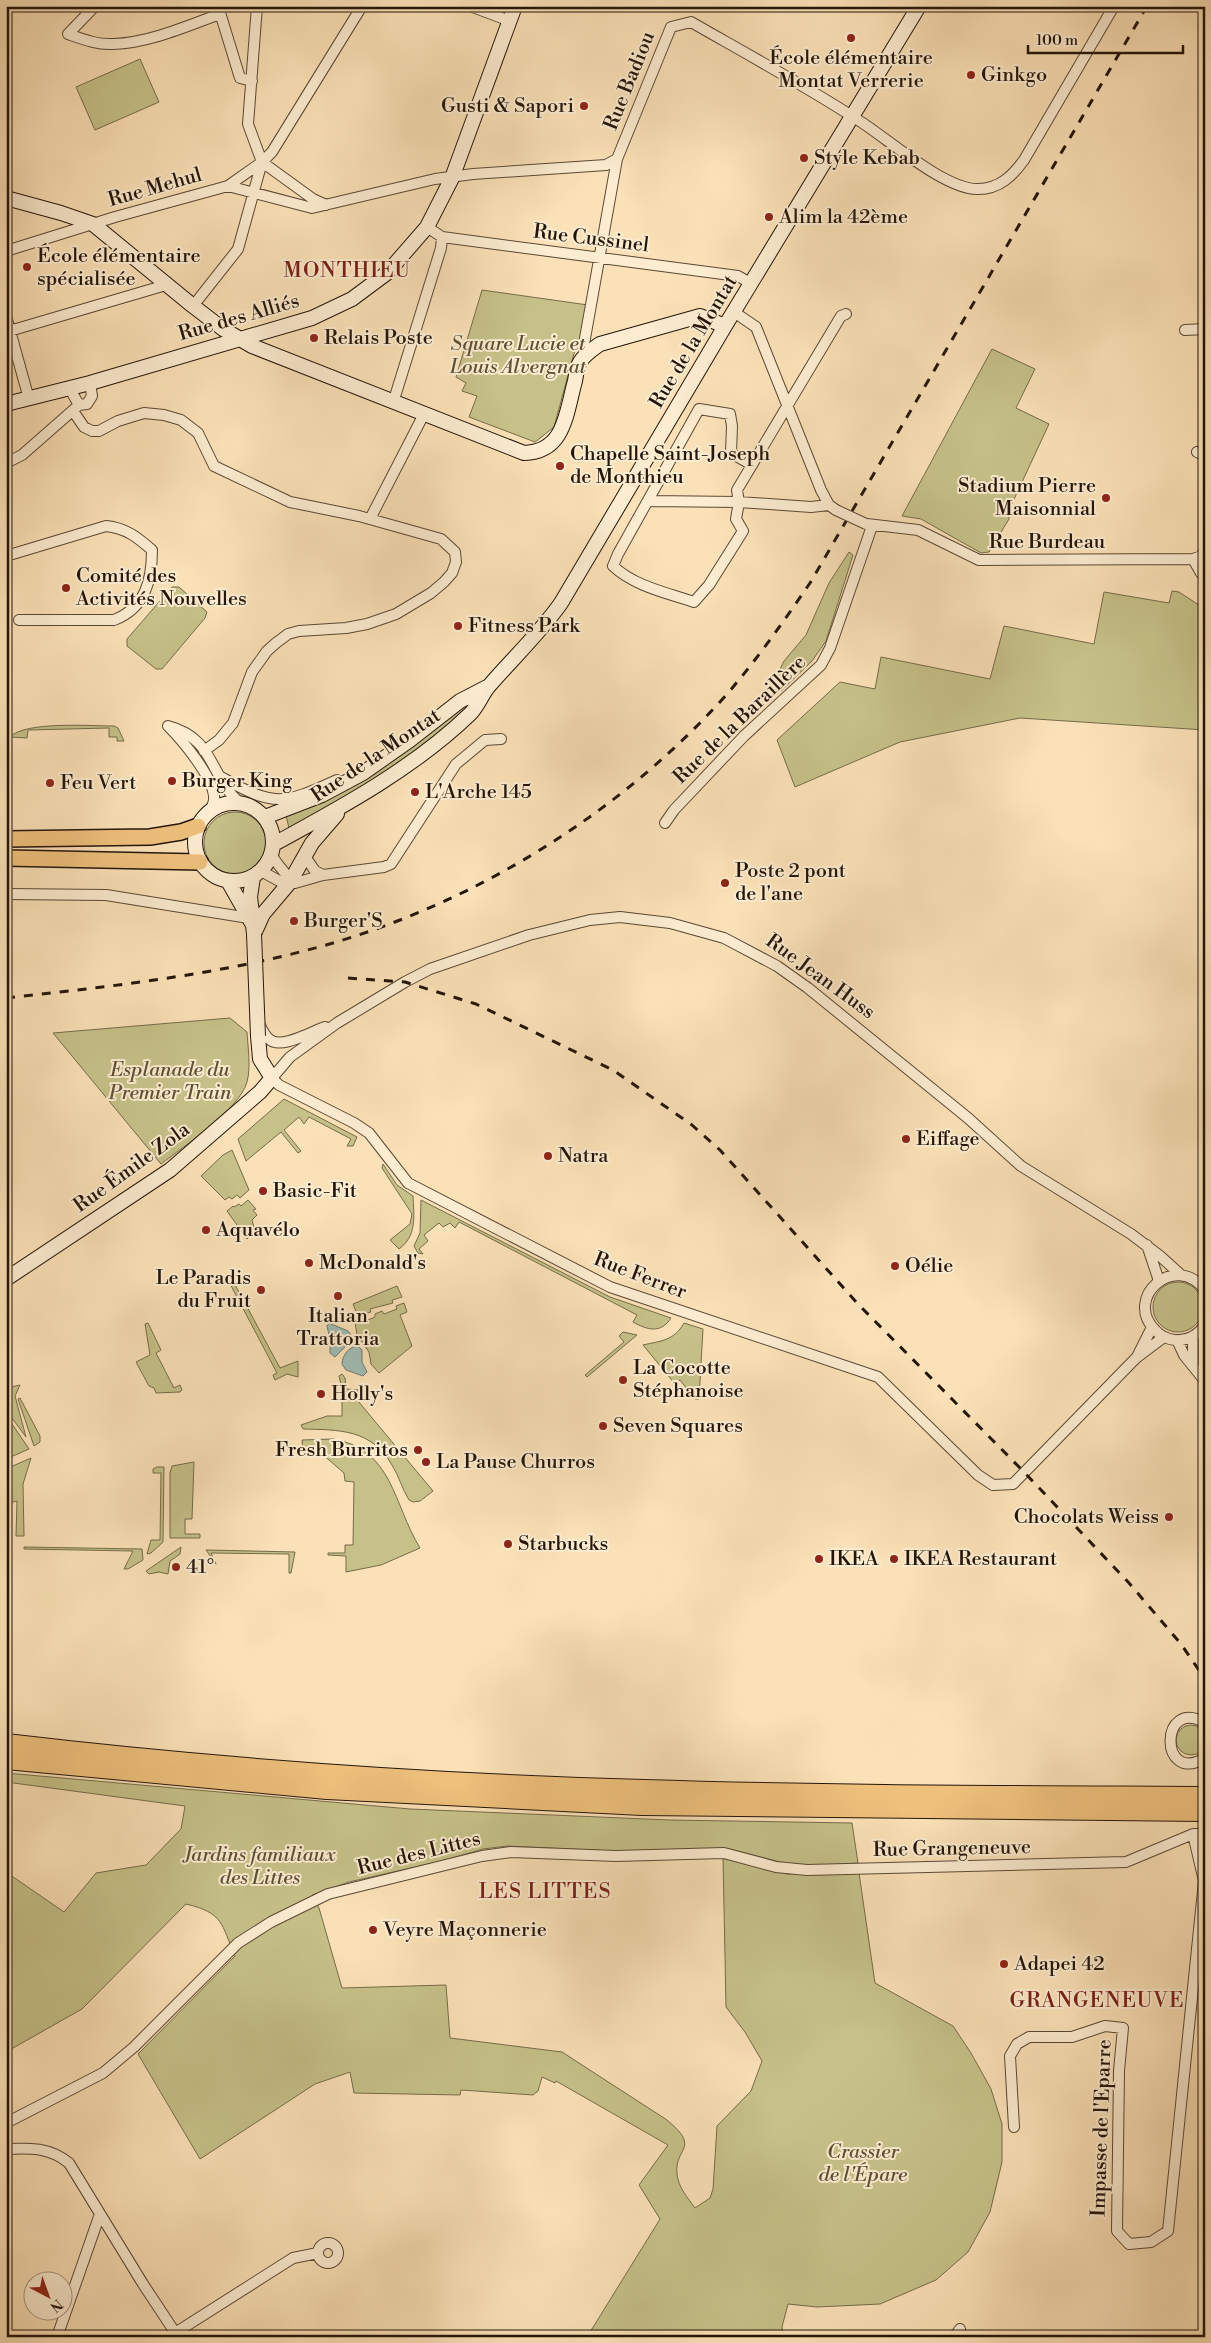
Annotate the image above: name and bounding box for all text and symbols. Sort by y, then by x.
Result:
scale bar [1028,22,1184,54]
street label: Rue Badiou [599,27,661,134]
text: 100 m [1036,31,1078,50]
marker: École élémentaire Montat Verrerie [845,32,857,44]
place label: École élémentaire Montat Verrerie [769,45,933,94]
place label: Ginkgo [981,63,1047,88]
marker: Ginkgo [965,69,977,81]
place label: Gusti & Sapori [441,94,574,119]
marker: Gusti & Sapori [578,100,590,112]
place label: Style Kebab [814,146,920,171]
marker: Style Kebab [798,152,810,164]
street label: Rue Mehul [105,163,205,213]
place label: Alim la 42ème [778,205,908,230]
marker: Alim la 42ème [763,211,775,223]
street label: Rue Cussinel [532,219,650,259]
place label: École élémentaire spécialisée [37,243,201,292]
district label: MONTHIEU [283,258,411,284]
marker: École élémentaire spécialisée [21,261,33,273]
street label: Rue de la Montat [644,271,744,413]
street label: Rue des Alliés [176,289,302,347]
place label: Relais Poste [324,326,433,351]
marker: Relais Poste [308,332,320,344]
park label: Square Lucie et Louis Alvergnat [449,332,586,380]
place label: Chapelle Saint-Joseph de Monthieu [570,442,770,490]
marker: Chapelle Saint-Joseph de Monthieu [554,460,566,472]
place label: Stadium Pierre Maisonnial [958,474,1096,522]
marker: Stadium Pierre Maisonnial [1100,492,1112,504]
street label: Rue Burdeau [989,530,1106,555]
place label: Comité des Activités Nouvelles [75,564,247,612]
marker: Comité des Activités Nouvelles [60,582,72,594]
place label: Fitness Park [468,614,581,639]
marker: Fitness Park [452,620,464,632]
street label: Rue de la Baraillère [668,650,812,790]
street label: Rue de la Montat [307,704,445,808]
place label: Burger King [181,769,293,794]
place label: Feu Vert [60,771,136,796]
marker: Burger King [166,775,178,787]
marker: Feu Vert [44,777,56,789]
place label: L'Arche 145 [425,780,532,805]
marker: L'Arche 145 [409,786,421,798]
place label: Poste 2 pont de l'ane [735,859,846,907]
marker: Poste 2 pont de l'ane [719,877,731,889]
place label: Burger'S [303,909,383,934]
marker: Burger'S [288,915,300,927]
street label: Rue Jean Huss [760,929,880,1025]
park label: Esplanade du Premier Train [108,1058,232,1106]
street label: Rue Émile Zola [68,1116,196,1219]
place label: Eiffage [916,1127,980,1152]
marker: Eiffage [900,1133,912,1145]
place label: Natra [558,1144,609,1169]
marker: Natra [542,1150,554,1162]
place label: Basic-Fit [272,1179,357,1204]
marker: Basic-Fit [257,1185,269,1197]
place label: Aquavélo [215,1218,300,1243]
marker: Aquavélo [200,1224,212,1236]
street label: Rue Ferrer [590,1247,690,1305]
place label: McDonald's [319,1251,426,1276]
place label: Oélie [905,1254,953,1279]
marker: McDonald's [303,1257,315,1269]
marker: Oélie [889,1260,901,1272]
place label: Le Paradis du Fruit [155,1266,251,1314]
marker: Le Paradis du Fruit [255,1284,267,1296]
marker: Italian Trattoria [332,1290,344,1302]
place label: Italian Trattoria [297,1304,380,1352]
place label: La Cocotte Stéphanoise [633,1356,744,1404]
marker: La Cocotte Stéphanoise [617,1374,629,1386]
place label: Holly's [331,1382,393,1407]
marker: Holly's [315,1388,327,1400]
place label: Seven Squares [613,1414,743,1439]
marker: Seven Squares [597,1420,609,1432]
place label: Fresh Burritos [275,1438,408,1463]
marker: Fresh Burritos [412,1444,424,1456]
place label: La Pause Churros [436,1450,595,1475]
marker: La Pause Churros [420,1456,432,1468]
place label: Chocolats Weiss [1014,1505,1159,1530]
marker: Chocolats Weiss [1163,1511,1175,1523]
place label: Starbucks [518,1532,608,1557]
marker: Starbucks [502,1538,514,1550]
place label: IKEA [829,1547,880,1572]
place label: IKEA Restaurant [904,1547,1057,1572]
marker: IKEA [813,1553,825,1565]
marker: IKEA Restaurant [888,1553,900,1565]
place label: 41° [186,1555,214,1580]
marker: 41° [170,1561,182,1573]
street label: Rue des Littes [355,1827,483,1881]
street label: Rue Grangeneuve [873,1835,1031,1863]
park label: Jardins familiaux des Littes [182,1843,336,1891]
district label: LES LITTES [478,1879,612,1905]
place label: Veyre Maçonnerie [382,1918,547,1943]
marker: Veyre Maçonnerie [367,1924,379,1936]
place label: Adapei 42 [1013,1952,1105,1977]
marker: Adapei 42 [998,1958,1010,1970]
district label: GRANGENEUVE [1010,1988,1184,2014]
street label: Impasse de l'Eparre [1086,2039,1118,2217]
park label: Crassier de l'Épare [819,2140,908,2188]
north arrow [22,2270,72,2320]
text: N [46,2295,66,2315]

